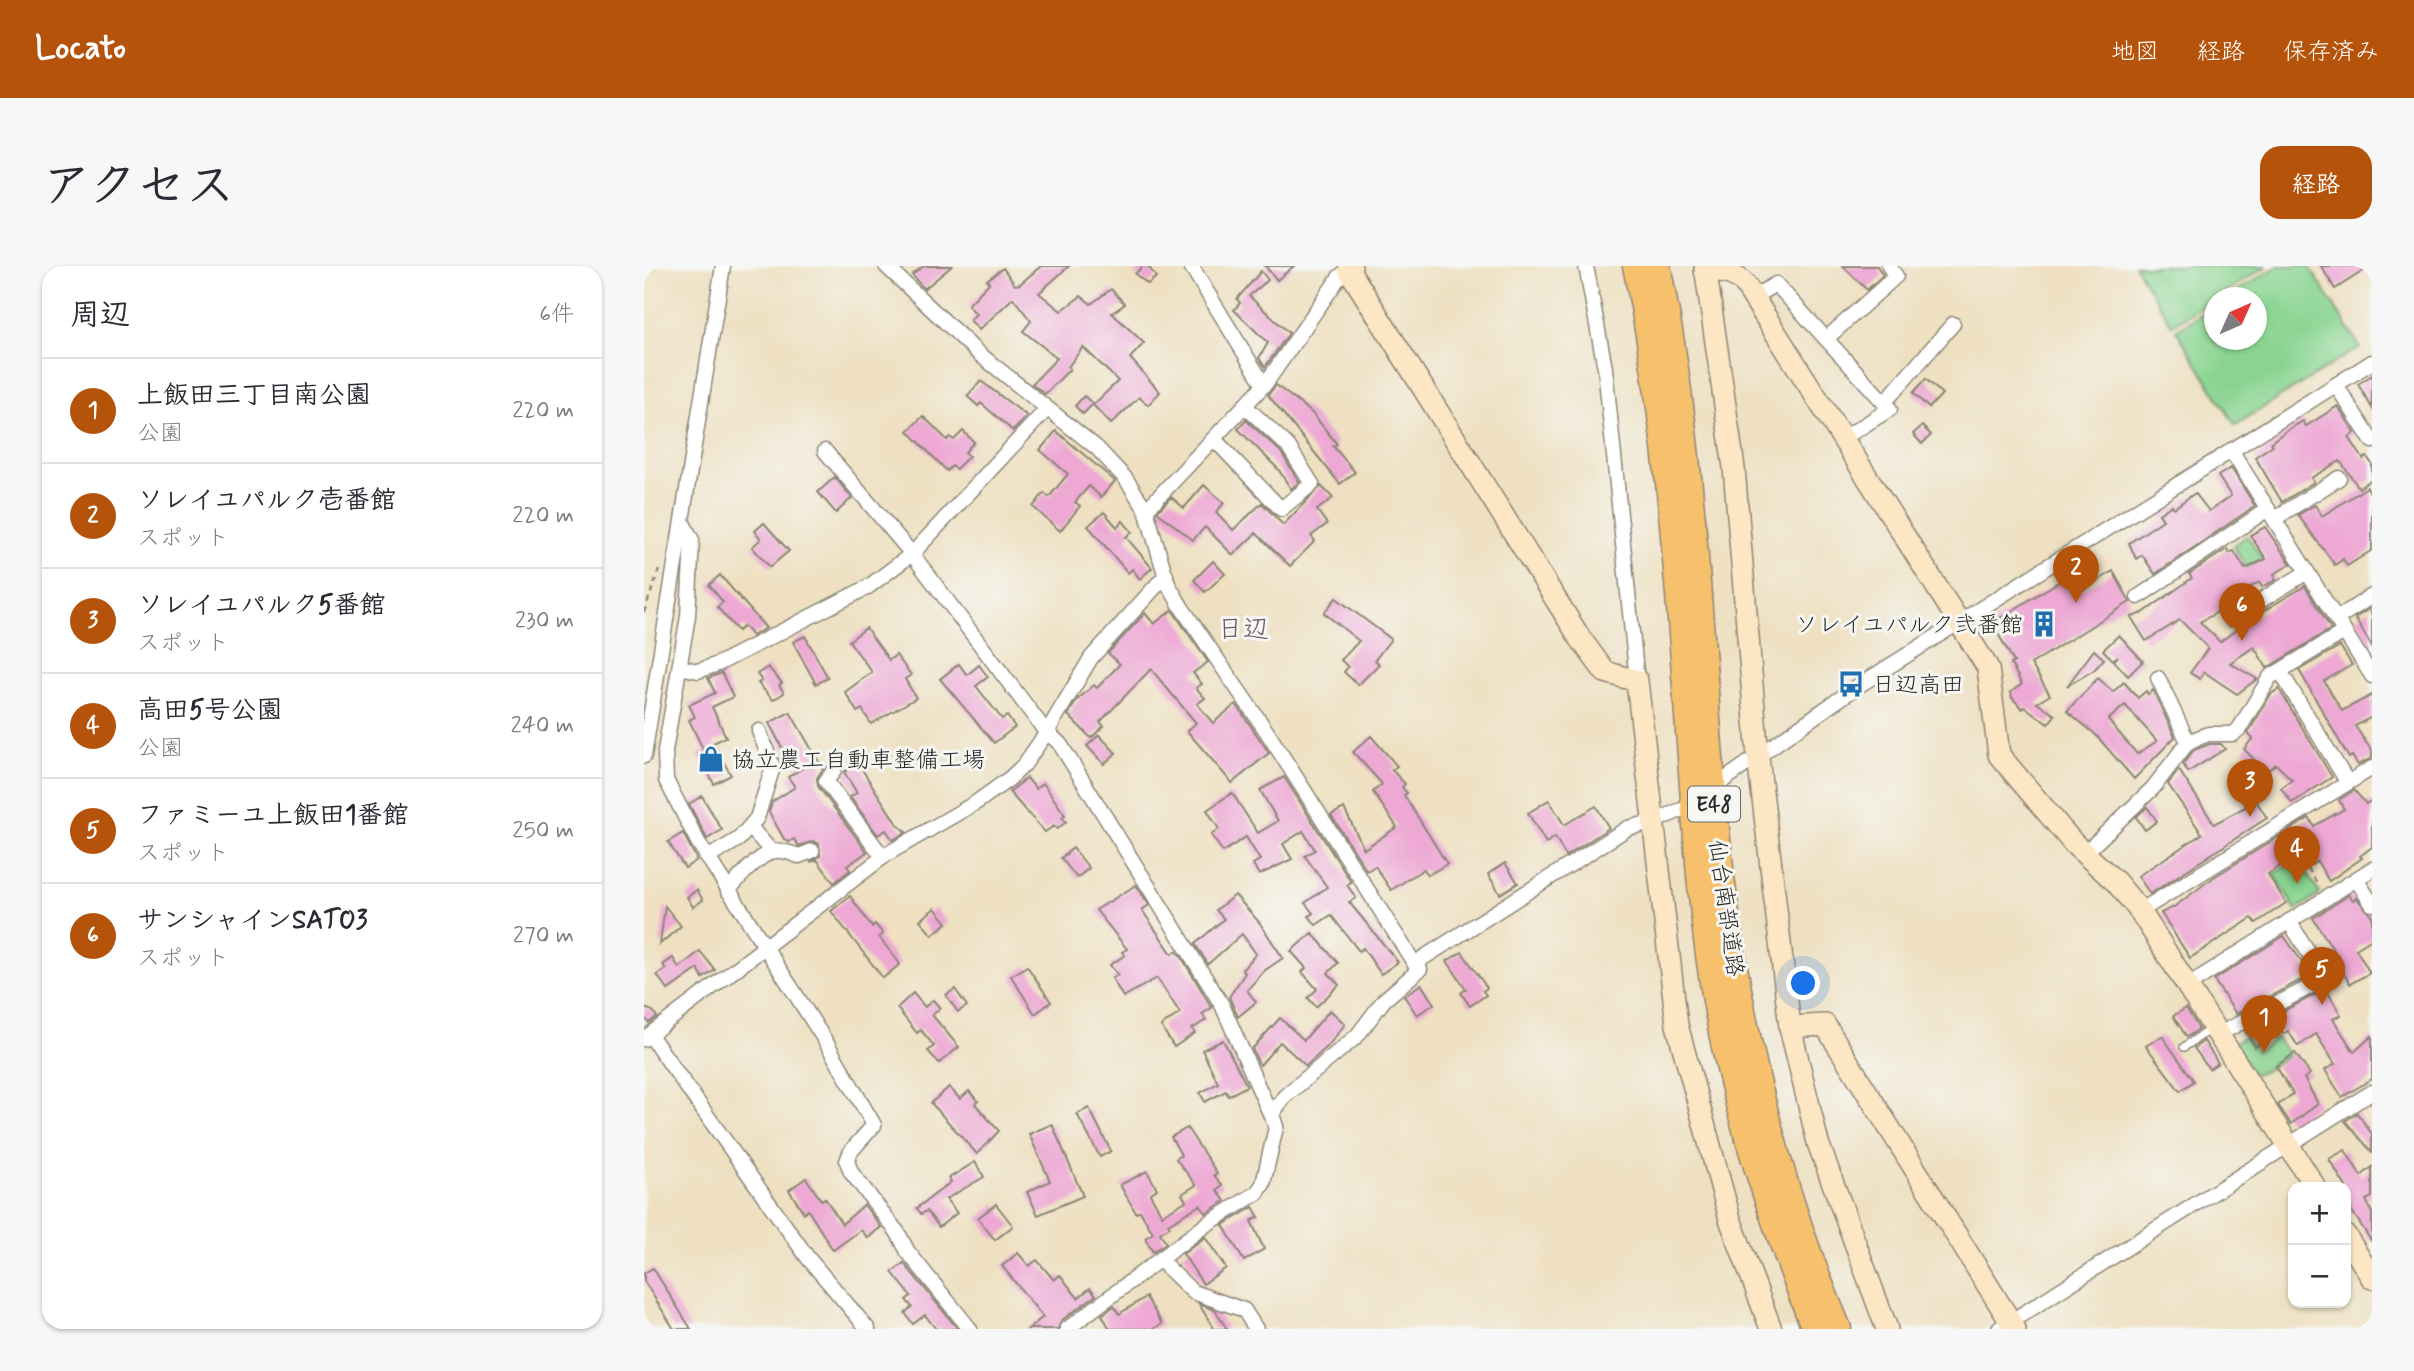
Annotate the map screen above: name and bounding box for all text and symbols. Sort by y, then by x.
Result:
text: Locato [35,27,126,71]
text: 地図 [2111,37,2159,68]
text: 経路 [2197,37,2245,68]
text: 保存済み [2283,37,2379,68]
button: 経路 [2260,146,2372,219]
text: アクセス [42,155,235,220]
north arrow [2204,287,2267,350]
text: 周辺 [70,296,130,335]
text: 6件 [539,300,574,330]
text: 上飯田三丁目南公園 [137,379,371,413]
text: 1 [88,396,98,426]
text: 220 m [512,396,574,426]
text: 公園 [137,419,183,449]
text: ソレイユパルク壱番館 [137,484,396,518]
text: 2 [87,501,99,531]
text: 220 m [512,501,574,531]
text: スポット [137,524,229,554]
pin: 2 [2053,545,2099,603]
pin: 6 [2219,583,2265,641]
text: ソレイユパルク5番館 [137,589,386,623]
text: 3 [88,606,98,636]
text: 230 m [515,606,574,636]
building icon: ソレイユパルク弐番館 [2029,609,2059,639]
place label: ソレイユパルク弐番館 [1795,611,2023,641]
district label: 日辺 [1217,613,1269,647]
text: スポット [137,629,229,659]
bus stop icon: 日辺高田 [1836,669,1866,699]
place label: 日辺高田 [1872,671,1964,701]
text: 高田5号公園 [137,694,283,728]
text: 4 [86,711,100,741]
text: 240 m [510,711,574,741]
text: 公園 [137,734,183,764]
shop icon: 協立農工自動車整備工場 [696,744,726,774]
place label: 協立農工自動車整備工場 [732,746,985,776]
pin: 3 [2227,759,2273,817]
road number: E48 [1688,786,1740,822]
text: ファミーユ上飯田1番館 [137,799,409,833]
text: 5 [86,816,100,846]
text: 250 m [512,816,574,846]
pin: 4 [2274,826,2320,884]
street label: 仙台南部道路 [1701,838,1749,979]
text: スポット [137,839,229,869]
text: サンシャインSATO3 [137,904,368,938]
text: 6 [87,921,99,951]
text: 270 m [513,921,574,951]
text: スポット [137,944,229,974]
pin: 5 [2299,947,2345,1005]
your location [1786,966,1820,1000]
pin: 1 [2241,995,2287,1053]
map controls [2288,1182,2351,1308]
button: + [2288,1182,2351,1245]
button: − [2288,1245,2351,1308]

